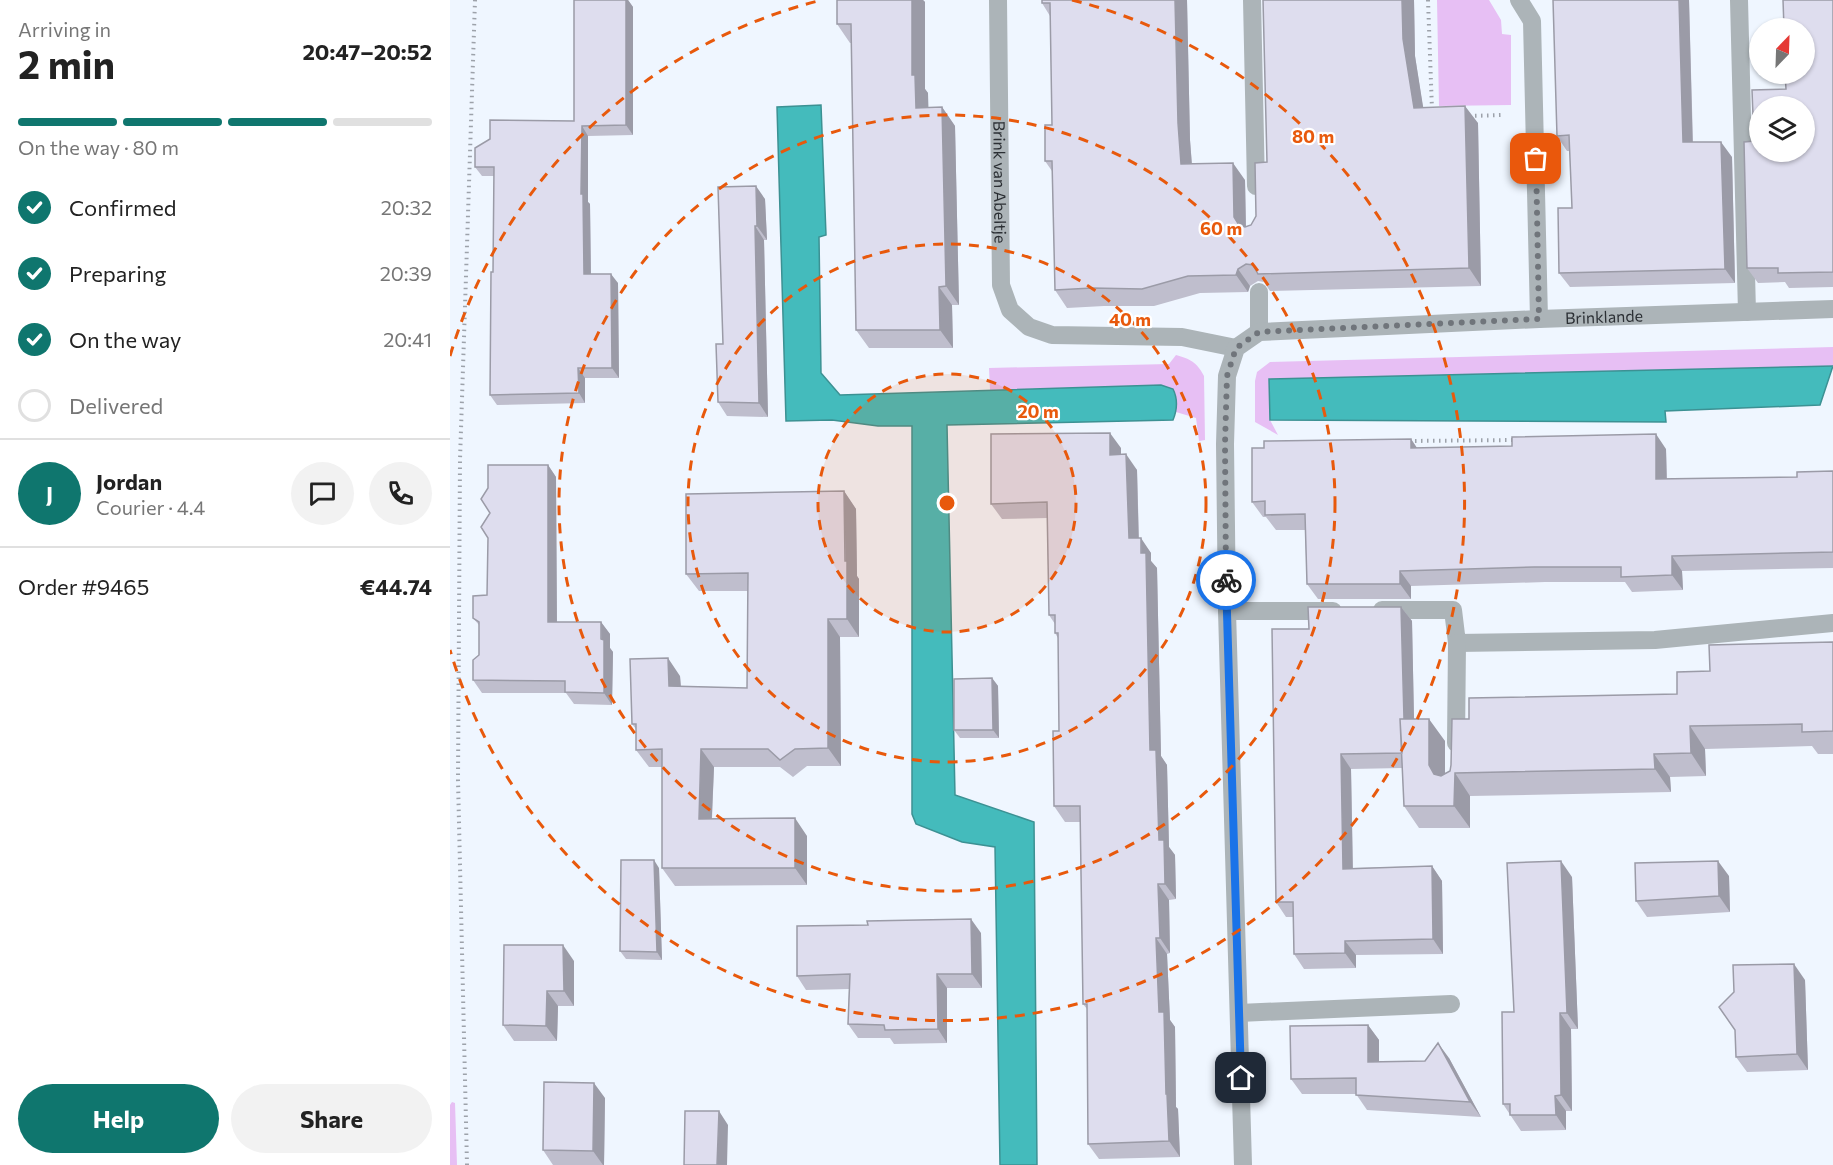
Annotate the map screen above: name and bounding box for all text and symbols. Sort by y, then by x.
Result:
text: Arriving in [18,17,111,41]
north arrow [1749,18,1815,84]
map controls [1749,18,1815,162]
text: 20:47–20:52 [302,38,432,65]
text: 2 min [18,39,115,87]
button: layers [1749,96,1815,162]
street label: Brink van Abeltje [990,121,1011,243]
text: 80 m [1292,125,1334,147]
pin [1510,133,1561,184]
text: On the way · 80 m [18,135,179,159]
icon: bag [1519,142,1552,175]
icon: check [18,191,51,224]
text: Confirmed [69,194,176,221]
text: 20:32 [381,195,432,219]
text: 60 m [1200,217,1242,239]
icon: check [18,257,51,290]
text: Preparing [69,260,166,287]
text: 20:39 [380,261,432,285]
street label: Brinklande [1565,305,1643,327]
text: 40 m [1109,308,1151,330]
icon: check [18,323,51,356]
text: On the way [69,326,181,353]
text: 20:41 [383,327,432,351]
text: Delivered [69,392,163,419]
text: 20 m [1017,400,1059,422]
button: chat [291,462,354,525]
button: phone [369,462,432,525]
text: Jordan [96,468,162,495]
text: J [46,480,53,507]
centre of rings [937,493,957,513]
text: Courier · 4.4 [96,495,205,519]
courier [1196,550,1256,610]
icon: bike [1210,564,1243,597]
text: Order #9465 [18,573,149,600]
text: €44.74 [360,573,432,600]
pin [1215,1052,1266,1103]
icon: home [1224,1061,1257,1094]
button: Help [18,1084,219,1153]
button: Share [231,1084,432,1153]

